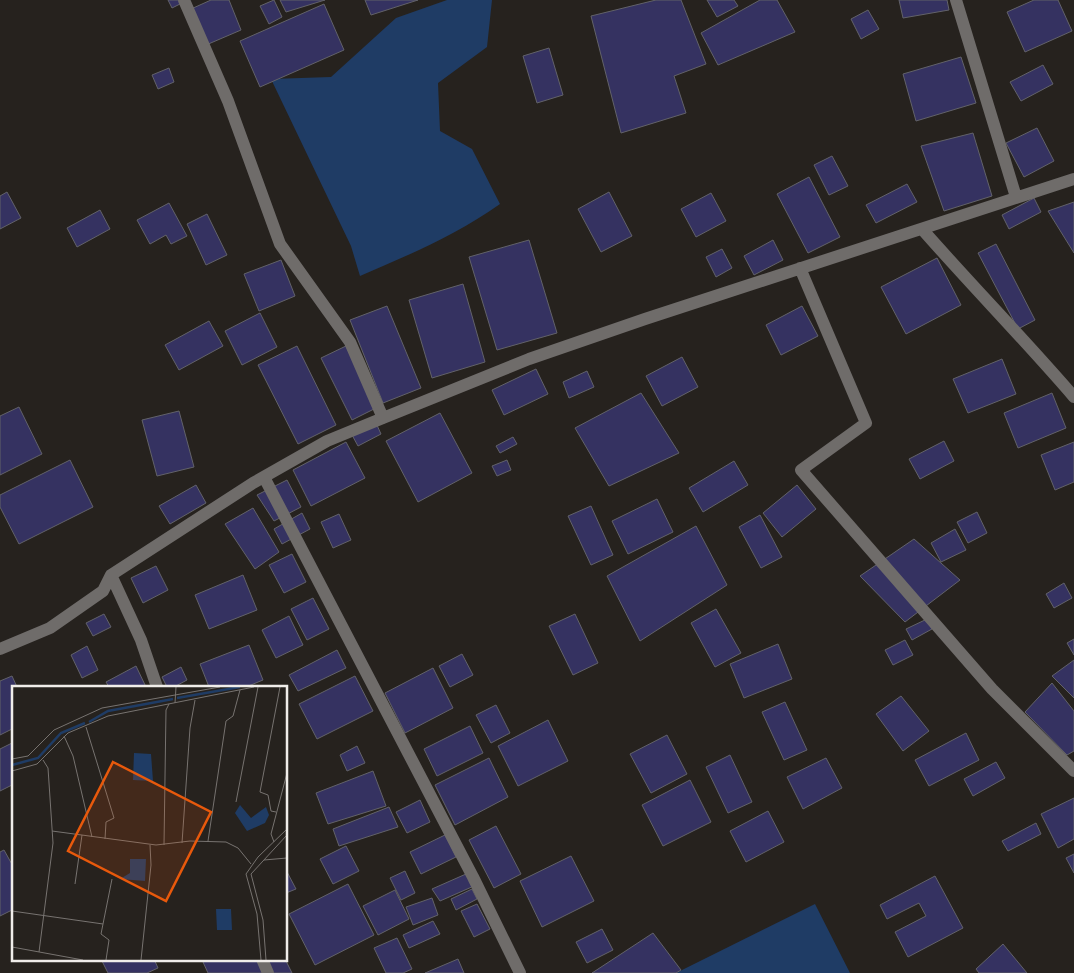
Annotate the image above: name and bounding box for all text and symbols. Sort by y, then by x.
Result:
inset map [12,686,288,960]

